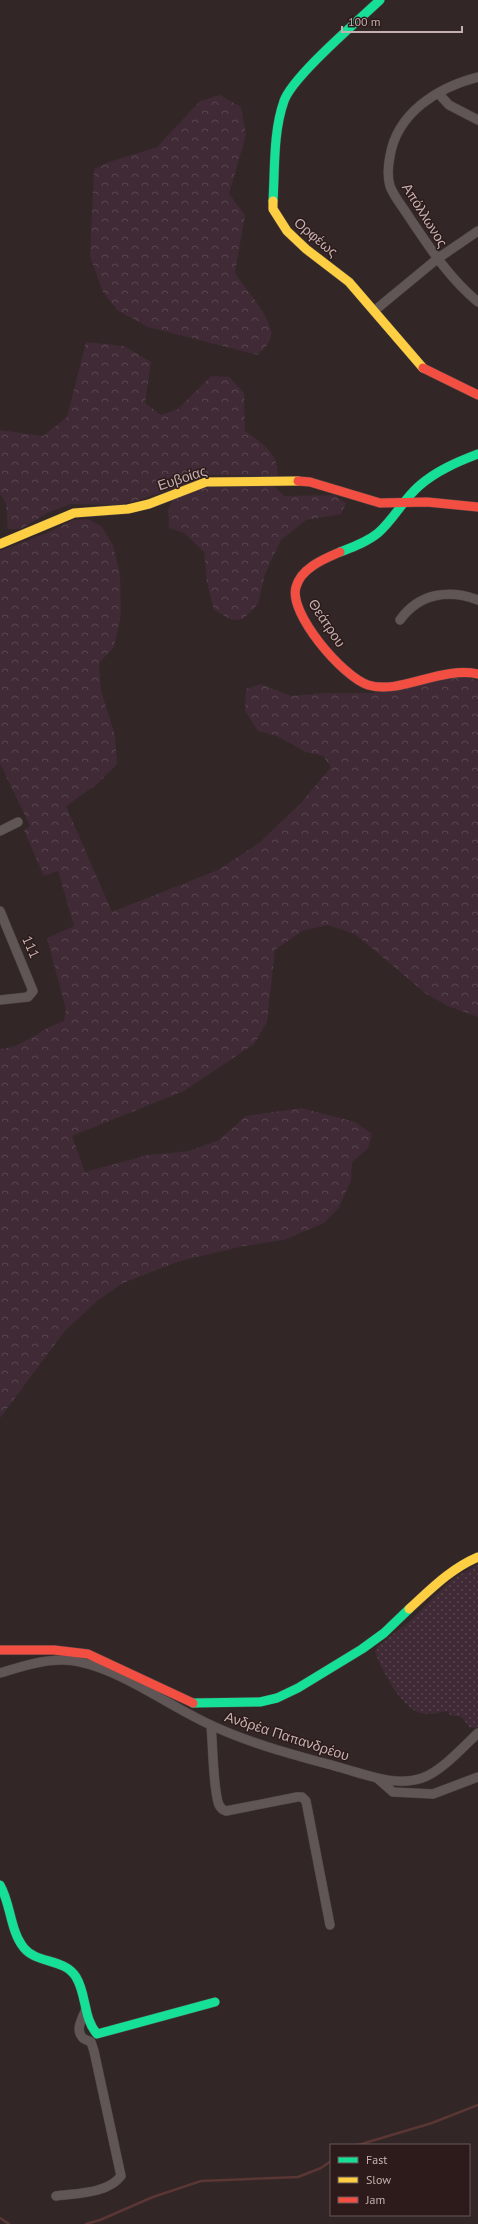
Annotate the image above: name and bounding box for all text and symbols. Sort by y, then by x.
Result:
scale bar [342,8,462,34]
text: 100 m [348,14,381,29]
street label: Απόλλωνος [398,180,452,251]
street label: Ορφέως [290,213,342,261]
street label: Ευβοίας [155,462,209,494]
street label: Θεάτρου [304,596,350,650]
street label: 111 [18,933,44,961]
street label: Ανδρέα Παπανδρέου [222,1707,352,1765]
legend [330,2144,470,2216]
text: Fast [366,2152,387,2167]
text: Slow [366,2172,391,2187]
text: Jam [365,2192,385,2207]

